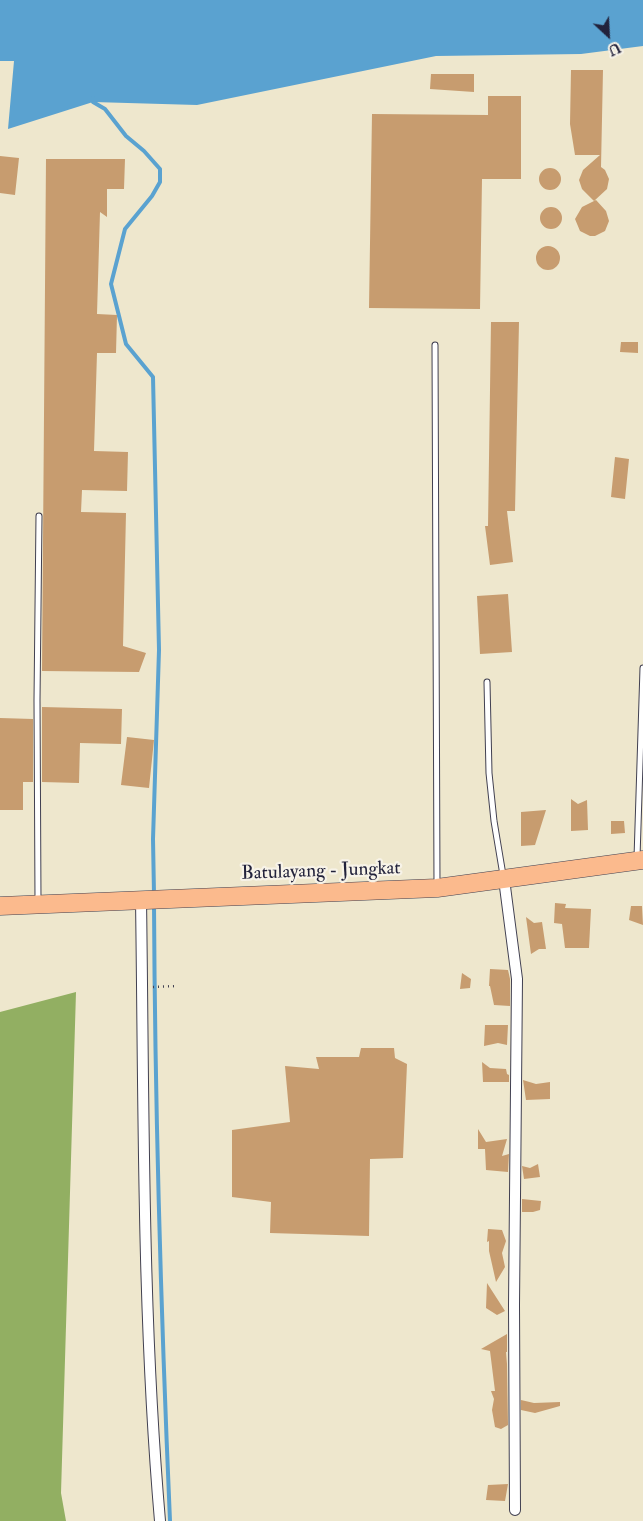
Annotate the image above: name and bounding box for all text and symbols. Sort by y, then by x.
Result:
north arrow [583,10,633,60]
text: U [606,39,623,59]
street label: Batulayang - Jungkat [241,858,401,886]

